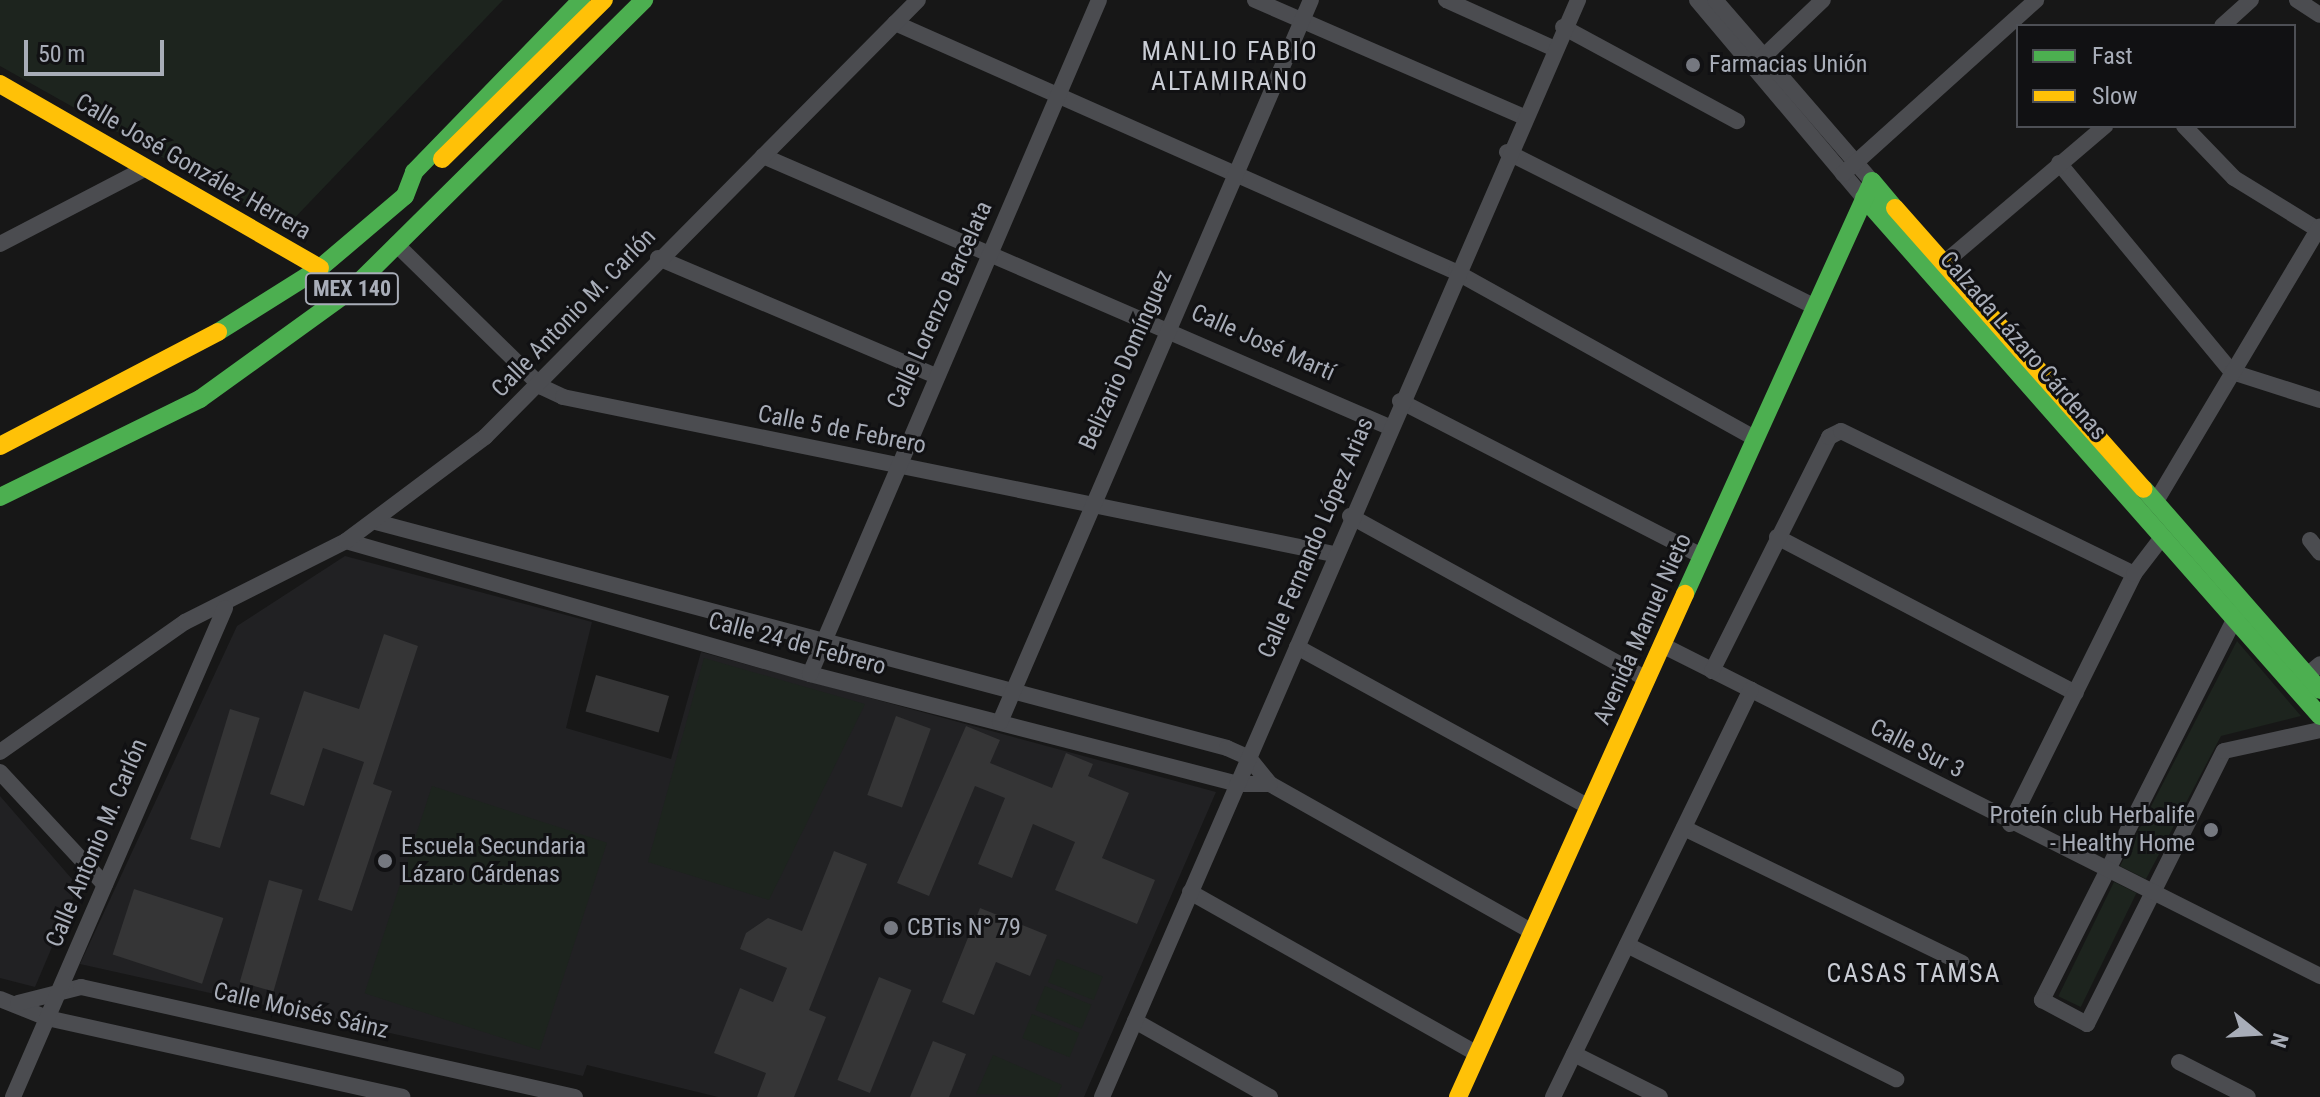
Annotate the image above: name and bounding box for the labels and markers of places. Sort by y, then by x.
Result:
place label: Farmacias Unión [1709,51,1867,79]
marker: Farmacias Unión [1684,56,1702,74]
place label: Proteín club Herbalife - Healthy Home [1990,802,2195,858]
marker: Proteín club Herbalife - Healthy Home [2202,821,2220,839]
place label: Escuela Secundaria Lázaro Cárdenas [401,833,586,889]
marker: Escuela Secundaria Lázaro Cárdenas [376,852,394,870]
place label: CBTis N° 79 [907,914,1021,942]
marker: CBTis N° 79 [882,919,900,937]

